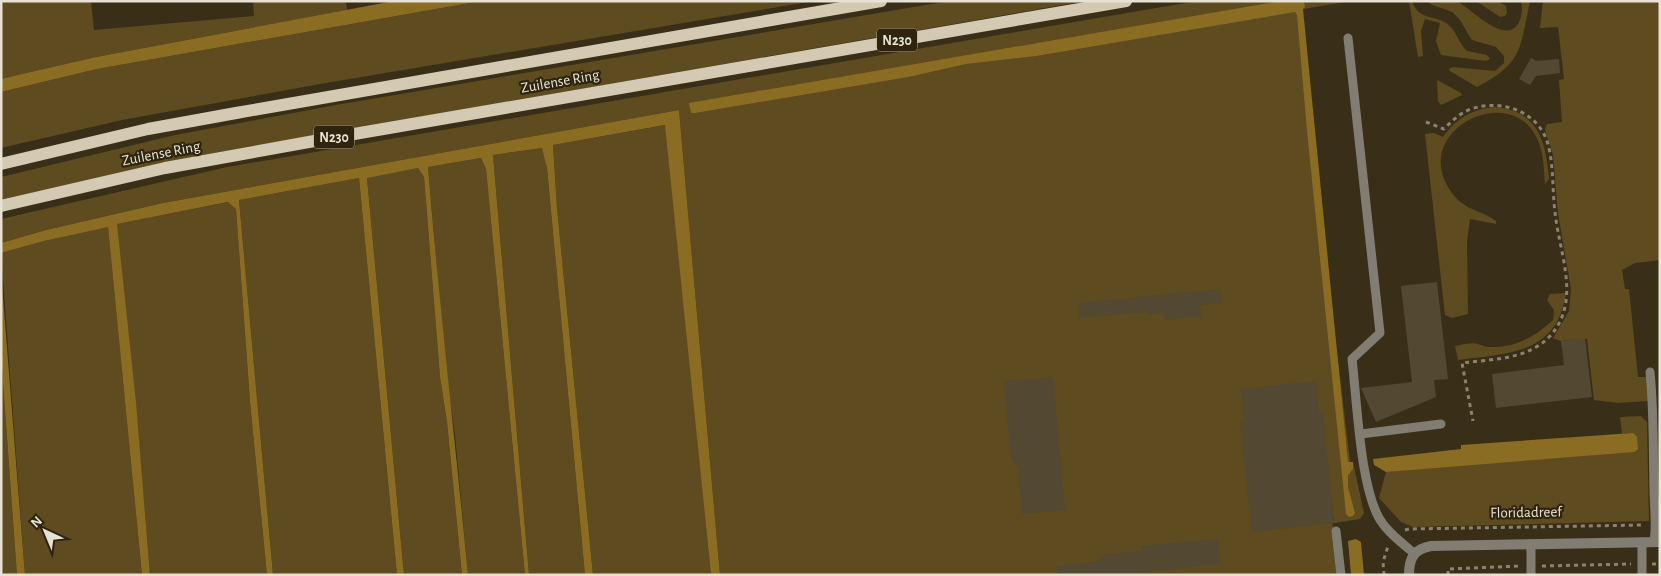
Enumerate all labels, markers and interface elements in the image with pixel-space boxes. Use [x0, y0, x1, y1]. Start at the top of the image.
road number: N230 [877, 28, 917, 52]
street label: Zuilense Ring [520, 67, 601, 96]
road number: N230 [314, 125, 354, 148]
street label: Zuilense Ring [121, 138, 202, 168]
street label: Floridadreef [1490, 504, 1563, 521]
north arrow [20, 506, 70, 556]
text: N [28, 514, 45, 531]

